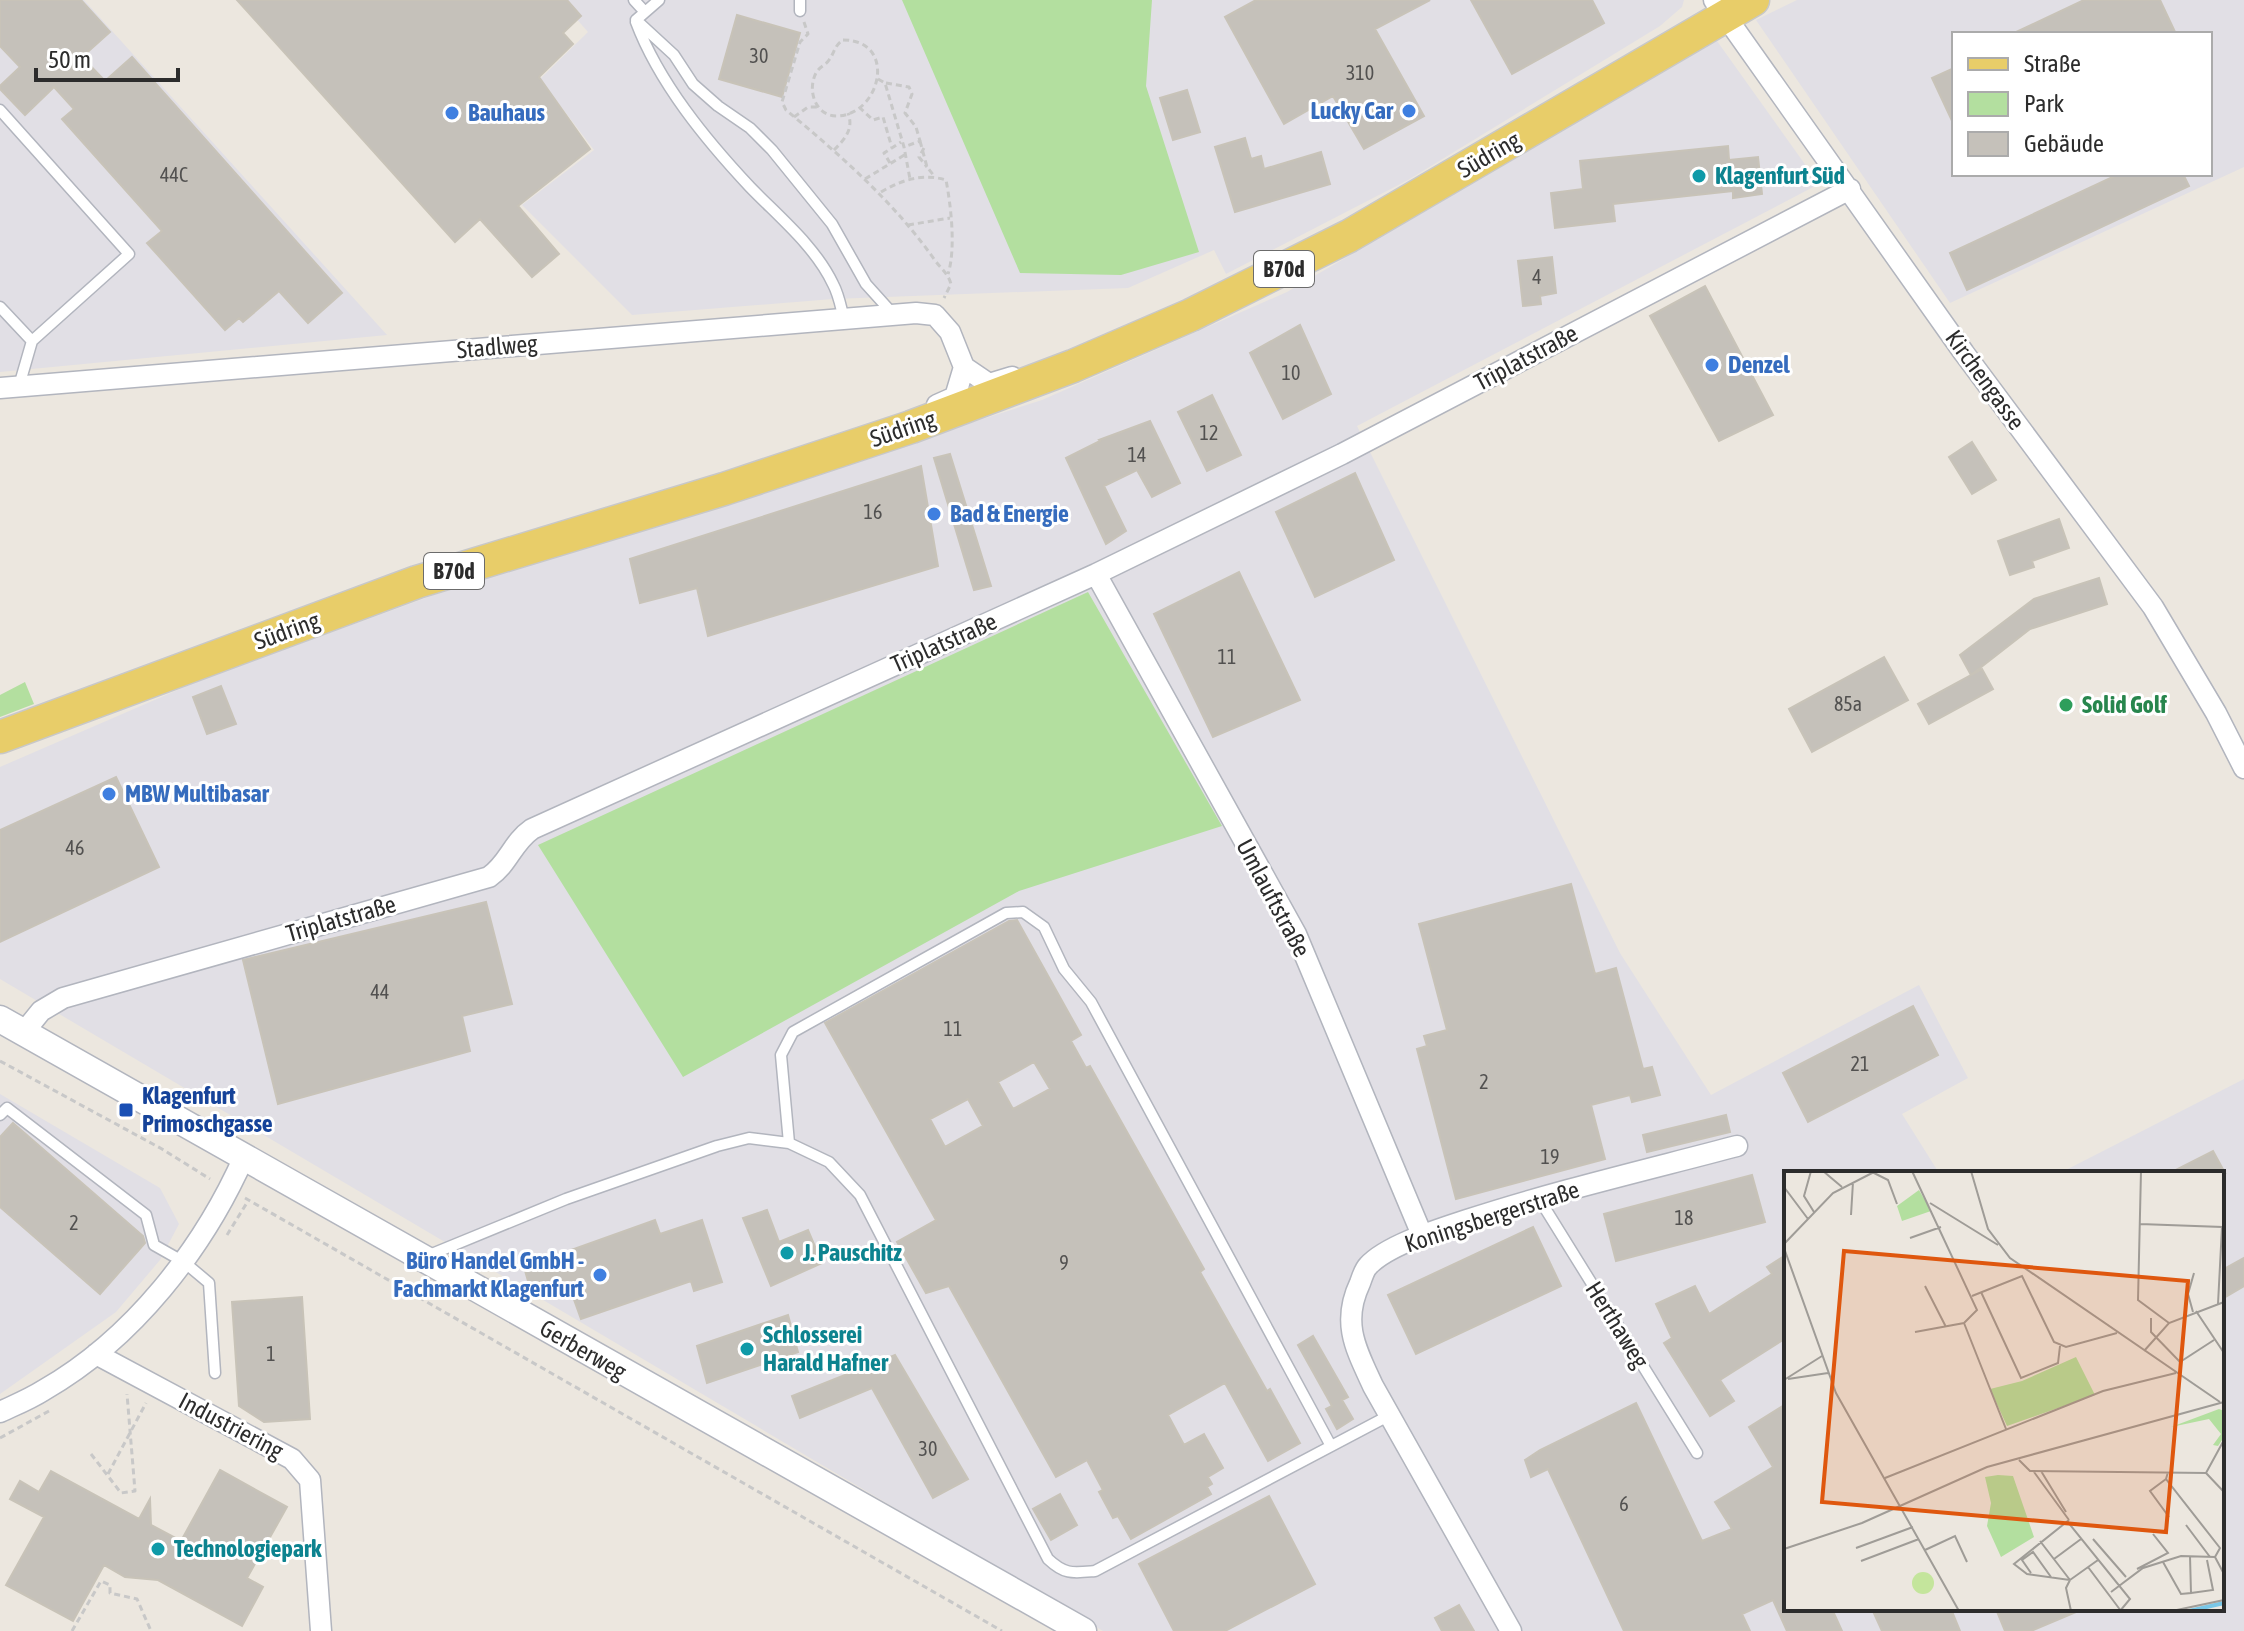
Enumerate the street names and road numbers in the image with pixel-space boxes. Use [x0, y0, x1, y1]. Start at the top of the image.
street label: Südring [1453, 126, 1525, 183]
road number: B70d [1254, 251, 1314, 287]
street label: Triplatstraße [1470, 319, 1582, 396]
street label: Kirchengasse [1940, 325, 2030, 435]
street label: Stadlweg [455, 329, 539, 363]
street label: Südring [866, 405, 940, 452]
road number: B70d [424, 553, 484, 589]
street label: Südring [250, 606, 324, 655]
street label: Triplatstraße [887, 607, 1001, 678]
street label: Umlauftstraße [1231, 834, 1316, 961]
street label: Triplatstraße [283, 890, 399, 947]
street label: Koningsbergerstraße [1401, 1176, 1583, 1257]
street label: Herthaweg [1580, 1277, 1655, 1373]
street label: Gerberweg [535, 1314, 632, 1385]
street label: Industriering [174, 1387, 289, 1465]

